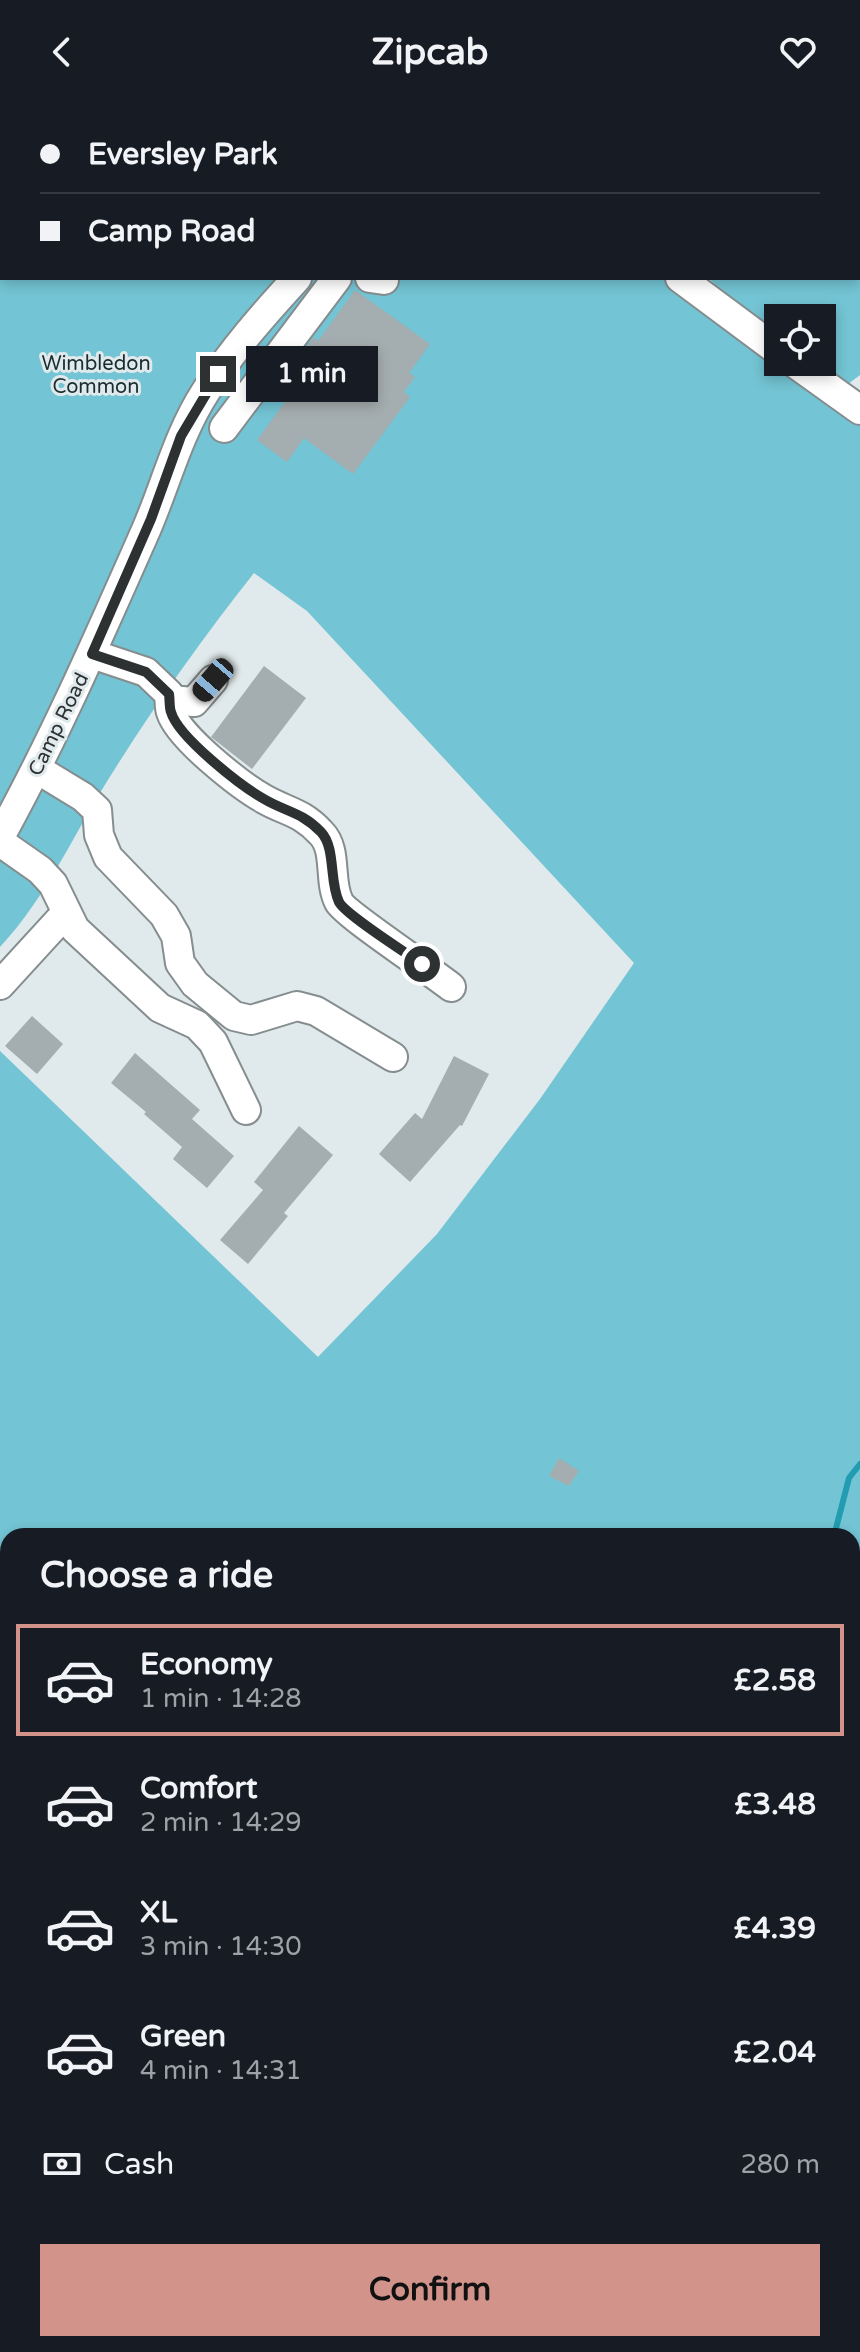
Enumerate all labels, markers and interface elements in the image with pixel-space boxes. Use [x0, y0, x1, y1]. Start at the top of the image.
icon: back [40, 30, 84, 74]
icon: heart [776, 30, 820, 74]
text: Zipcab [372, 31, 488, 74]
text: Eversley Park [88, 136, 278, 173]
text: Camp Road [88, 213, 255, 250]
map controls [764, 304, 836, 376]
button: locate [764, 304, 836, 376]
callout: 1 min [246, 346, 378, 402]
park label: Wimbledon Common [41, 352, 151, 399]
route end [200, 356, 236, 392]
text: 1 min [277, 358, 347, 389]
car [188, 654, 238, 706]
street label: Camp Road [24, 669, 94, 780]
route start [404, 946, 440, 982]
text: Choose a ride [40, 1554, 273, 1597]
icon: car [44, 1644, 116, 1716]
text: Economy [140, 1646, 273, 1683]
text: £2.58 [734, 1662, 816, 1699]
text: 1 min · 14:28 [140, 1683, 302, 1714]
icon: car [44, 1768, 116, 1840]
text: Comfort [140, 1770, 258, 1807]
text: £3.48 [734, 1786, 816, 1823]
text: 2 min · 14:29 [140, 1807, 302, 1838]
icon: car [44, 1892, 116, 1964]
text: XL [140, 1894, 177, 1931]
text: £4.39 [734, 1910, 816, 1947]
text: 3 min · 14:30 [140, 1931, 302, 1962]
icon: car [44, 2016, 116, 2088]
text: Green [140, 2018, 226, 2055]
text: £2.04 [734, 2034, 816, 2071]
text: 4 min · 14:31 [140, 2055, 302, 2086]
icon: cash [40, 2142, 84, 2186]
text: Cash [104, 2146, 174, 2183]
text: 280 m [740, 2149, 820, 2180]
button: Confirm [40, 2244, 820, 2336]

